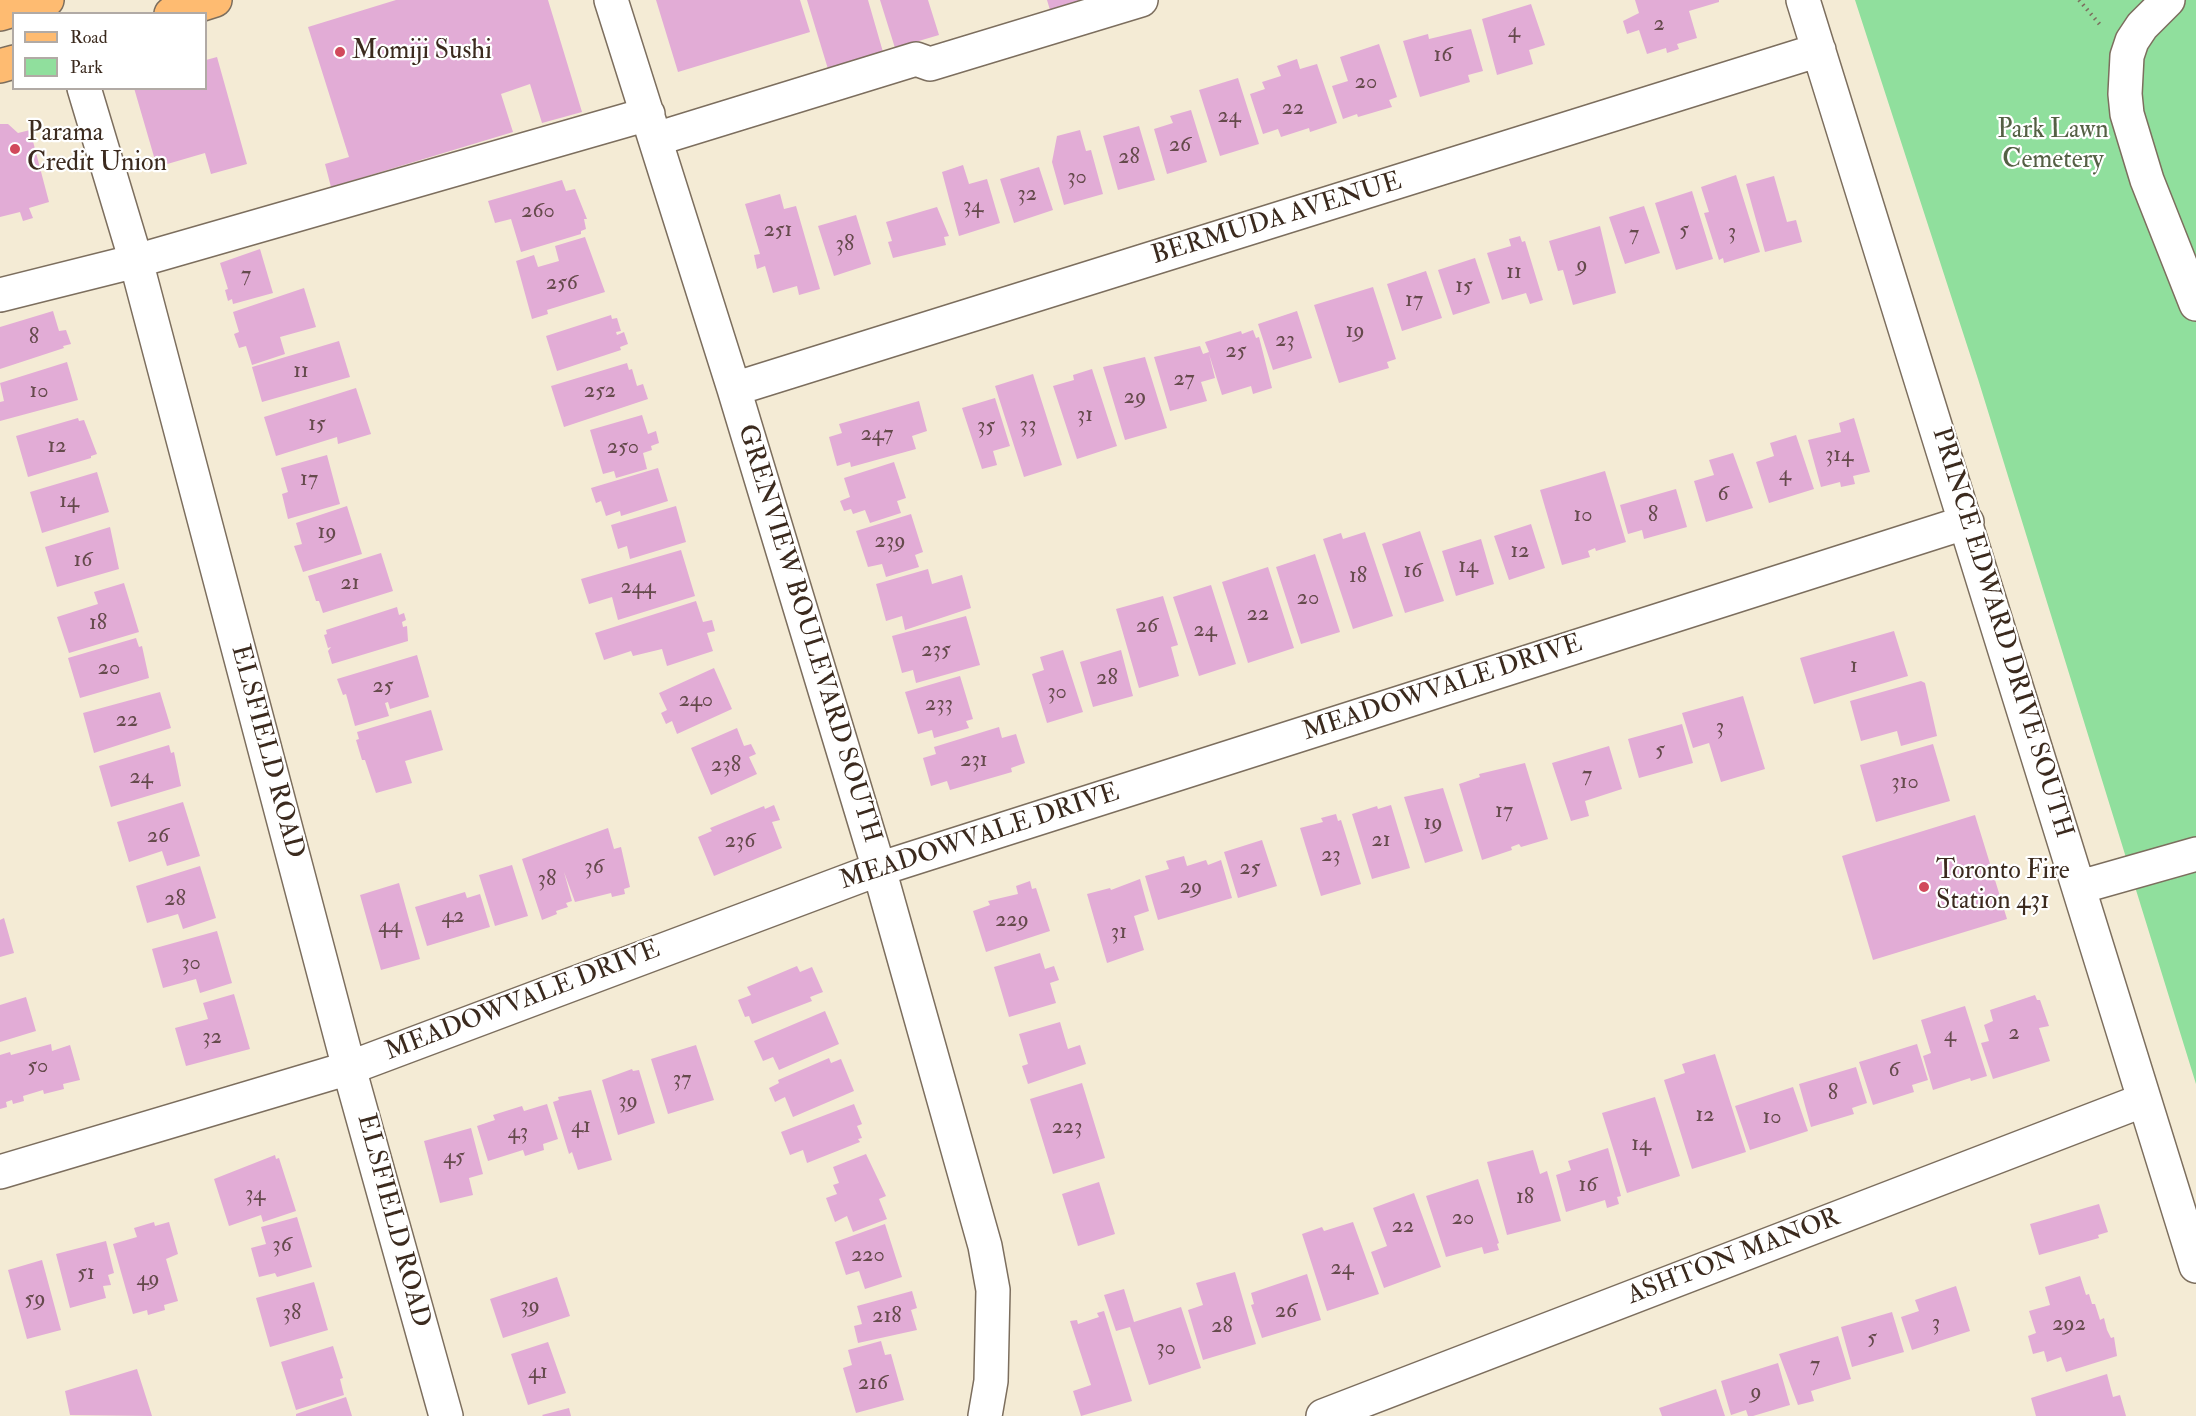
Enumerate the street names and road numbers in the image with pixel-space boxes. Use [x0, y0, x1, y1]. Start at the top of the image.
street label: BERMUDA AVENUE [1148, 167, 1406, 273]
street label: GRENVIEW BOULEVARD SOUTH [729, 421, 887, 847]
street label: PRINCE EDWARD DRIVE SOUTH [1924, 424, 2078, 842]
street label: MEADOWVALE DRIVE [1299, 629, 1587, 749]
street label: ELSFIELD ROAD [223, 642, 309, 862]
street label: MEADOWVALE DRIVE [836, 778, 1124, 898]
street label: MEADOWVALE DRIVE [381, 935, 665, 1069]
street label: ELSFIELD ROAD [349, 1111, 435, 1331]
street label: ASHTON MANOR [1623, 1203, 1845, 1313]

